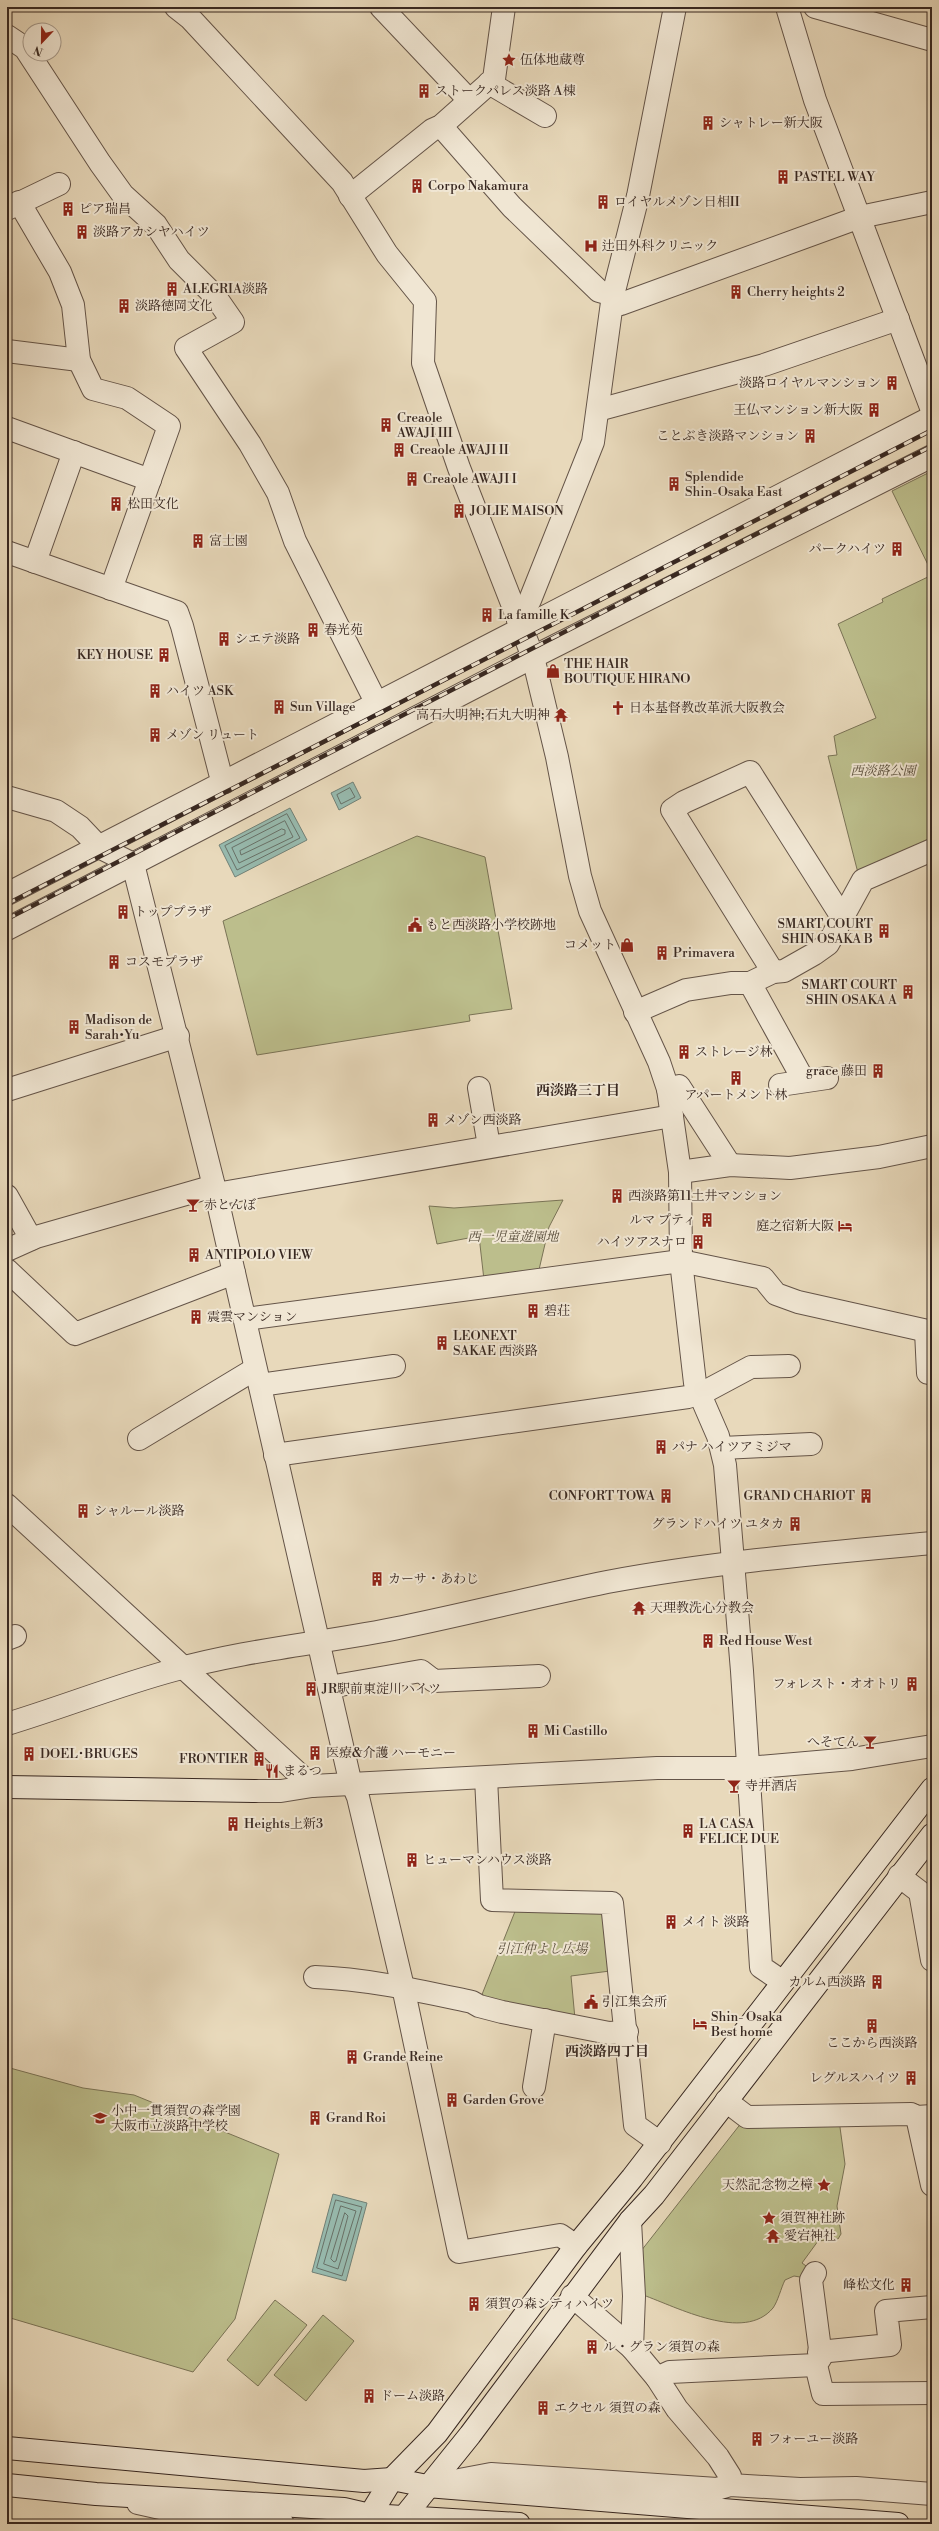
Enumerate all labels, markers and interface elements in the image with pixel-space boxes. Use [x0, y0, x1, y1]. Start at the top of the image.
north arrow [22, 22, 62, 62]
text: N [32, 42, 45, 58]
place icon: 伍体地蔵尊 [501, 52, 517, 68]
place label: 伍体地蔵尊 [520, 52, 585, 68]
building icon: ストークパレス淡路 A棟 [416, 83, 432, 99]
place label: ストークパレス淡路 A棟 [435, 83, 575, 99]
building icon: シャトレー新大阪 [700, 115, 716, 131]
place label: シャトレー新大阪 [719, 115, 823, 131]
building icon: PASTEL WAY [775, 169, 791, 185]
place label: PASTEL WAY [794, 169, 877, 185]
building icon: Corpo Nakamura [409, 178, 425, 194]
place label: Corpo Nakamura [428, 178, 529, 194]
building icon: ロイヤルメゾン日相II [595, 194, 611, 210]
place label: ロイヤルメゾン日相II [614, 194, 740, 210]
building icon: ピア瑞昌 [60, 201, 76, 217]
place label: ピア瑞昌 [79, 201, 131, 217]
building icon: 淡路アカシヤハイツ [74, 224, 90, 240]
place label: 淡路アカシヤハイツ [93, 224, 210, 240]
hospital icon: 辻田外科クリニック [583, 238, 599, 254]
place label: 辻田外科クリニック [602, 238, 718, 254]
building icon: ALEGRIA淡路 [164, 281, 180, 297]
place label: ALEGRIA淡路 [182, 281, 268, 297]
building icon: Cherry heights 2 [728, 284, 744, 300]
place label: Cherry heights 2 [747, 284, 845, 300]
building icon: 淡路徳岡文化 [116, 298, 132, 314]
place label: 淡路徳岡文化 [135, 298, 213, 314]
place label: 淡路ロイヤルマンション [739, 375, 881, 391]
building icon: 淡路ロイヤルマンション [884, 375, 900, 391]
place label: 王仏マンション新大阪 [734, 402, 863, 418]
building icon: 王仏マンション新大阪 [866, 402, 882, 418]
place label: Creaole AWAJI III [396, 410, 453, 441]
building icon: Creaole AWAJI III [378, 417, 394, 433]
place label: ことぶき淡路マンション [657, 428, 799, 444]
building icon: ことぶき淡路マンション [802, 428, 818, 444]
building icon: Creaole AWAJI II [391, 442, 407, 458]
place label: Creaole AWAJI II [410, 442, 509, 458]
place label: Splendide Shin-Osaka East [685, 469, 783, 500]
building icon: Creaole AWAJI I [404, 471, 420, 487]
place label: Creaole AWAJI I [423, 471, 517, 487]
building icon: Splendide Shin-Osaka East [666, 476, 682, 492]
building icon: 松田文化 [108, 496, 124, 512]
place label: 松田文化 [127, 496, 179, 512]
building icon: JOLIE MAISON [451, 503, 467, 519]
place label: JOLIE MAISON [469, 503, 564, 519]
building icon: 富士園 [190, 533, 206, 549]
place label: 富士園 [209, 533, 248, 549]
place label: パークハイツ [809, 541, 886, 557]
building icon: パークハイツ [889, 541, 905, 557]
building icon: La famille K [479, 607, 495, 623]
place label: La famille K [498, 607, 571, 623]
building icon: 春光苑 [305, 622, 321, 638]
place label: 春光苑 [324, 622, 363, 638]
building icon: シエテ淡路 [216, 631, 232, 647]
place label: シエテ淡路 [235, 631, 300, 647]
place label: KEY HOUSE [77, 647, 153, 663]
building icon: KEY HOUSE [156, 647, 172, 663]
place label: THE HAIR BOUTIQUE HIRANO [563, 656, 691, 687]
shop icon: THE HAIR BOUTIQUE HIRANO [545, 663, 561, 679]
building icon: ハイツ ASK [147, 683, 163, 699]
place label: ハイツ ASK [166, 683, 235, 699]
building icon: Sun Village [271, 699, 287, 715]
place label: Sun Village [290, 699, 356, 715]
church icon: 日本基督教改革派大阪教会 [610, 700, 626, 716]
place label: 日本基督教改革派大阪教会 [629, 700, 785, 716]
place label: 高石大明神;石丸大明神 [416, 707, 550, 723]
temple icon: 高石大明神;石丸大明神 [553, 707, 569, 723]
building icon: メゾン リュート [147, 727, 163, 743]
place label: メゾン リュート [166, 727, 259, 743]
park label: 西淡路公園 [850, 763, 917, 779]
building icon: トッププラザ [115, 904, 131, 920]
place label: トッププラザ [134, 904, 212, 920]
place label: SMART COURT SHIN OSAKA B [778, 916, 873, 947]
public building icon: もと西淡路小学校跡地 [407, 917, 423, 933]
place label: もと西淡路小学校跡地 [426, 917, 556, 933]
building icon: SMART COURT SHIN OSAKA B [876, 923, 892, 939]
place label: コメット [564, 937, 616, 953]
shop icon: コメット [619, 937, 635, 953]
building icon: Primavera [654, 945, 670, 961]
place label: Primavera [673, 945, 735, 961]
building icon: コスモプラザ [106, 954, 122, 970]
place label: コスモプラザ [125, 954, 203, 970]
place label: SMART COURT SHIN OSAKA A [802, 977, 898, 1008]
building icon: SMART COURT SHIN OSAKA A [900, 984, 916, 1000]
place label: Madison de Sarah•Yu [85, 1012, 153, 1043]
building icon: Madison de Sarah•Yu [66, 1019, 82, 1035]
building icon: ストレージ林 [676, 1044, 692, 1060]
place label: ストレージ林 [695, 1044, 773, 1060]
place label: grace 藤田 [806, 1063, 867, 1079]
building icon: grace 藤田 [870, 1063, 886, 1079]
building icon: アパートメント林 [728, 1070, 744, 1086]
district label: 西淡路三丁目 [536, 1082, 620, 1100]
place label: アパートメント林 [685, 1087, 787, 1103]
building icon: メゾン西淡路 [425, 1112, 441, 1128]
place label: メゾン西淡路 [444, 1112, 522, 1128]
building icon: 西淡路第11土井マンション [609, 1188, 625, 1204]
place label: 西淡路第11土井マンション [628, 1188, 782, 1204]
bar icon: 赤とんぼ [185, 1197, 201, 1213]
place label: 赤とんぼ [204, 1197, 256, 1213]
place label: ルマ プティ [629, 1212, 696, 1228]
building icon: ルマ プティ [699, 1212, 715, 1228]
place label: 庭之宿新大阪 [756, 1218, 834, 1234]
hotel icon: 庭之宿新大阪 [837, 1218, 853, 1234]
park label: 西一児童遊園地 [467, 1229, 560, 1245]
place label: ハイツアスナロ [597, 1234, 687, 1250]
building icon: ハイツアスナロ [690, 1234, 706, 1250]
building icon: ANTIPOLO VIEW [186, 1247, 202, 1263]
place label: ANTIPOLO VIEW [204, 1247, 314, 1263]
building icon: 碧荘 [525, 1303, 541, 1319]
place label: 碧荘 [544, 1303, 570, 1319]
building icon: 震雲マンション [188, 1309, 204, 1325]
place label: 震雲マンション [207, 1309, 297, 1325]
place label: LEONEXT SAKAE 西淡路 [453, 1328, 538, 1359]
building icon: LEONEXT SAKAE 西淡路 [434, 1335, 450, 1351]
building icon: パナ ハイツアミジマ [653, 1439, 669, 1455]
place label: パナ ハイツアミジマ [672, 1439, 792, 1455]
place label: CONFORT TOWA [549, 1488, 656, 1504]
building icon: CONFORT TOWA [658, 1488, 674, 1504]
place label: GRAND CHARIOT [744, 1488, 855, 1504]
building icon: GRAND CHARIOT [858, 1488, 874, 1504]
building icon: シャルール淡路 [75, 1503, 91, 1519]
place label: シャルール淡路 [94, 1503, 184, 1519]
place label: グランドハイツ ユタカ [652, 1516, 784, 1532]
building icon: グランドハイツ ユタカ [787, 1516, 803, 1532]
building icon: カーサ・あわじ [369, 1571, 385, 1587]
place label: カーサ・あわじ [388, 1571, 479, 1587]
temple icon: 天理教洗心分教会 [631, 1600, 647, 1616]
place label: 天理教洗心分教会 [650, 1600, 754, 1616]
building icon: Red House West [700, 1633, 716, 1649]
place label: Red House West [719, 1633, 813, 1649]
place label: フォレスト・オオトリ [772, 1676, 901, 1692]
building icon: フォレスト・オオトリ [904, 1676, 920, 1692]
building icon: JR駅前東淀川ハイツ [303, 1681, 319, 1697]
place label: JR駅前東淀川ハイツ [321, 1681, 441, 1697]
building icon: Mi Castillo [525, 1723, 541, 1739]
place label: Mi Castillo [544, 1723, 608, 1739]
place label: へそてん [807, 1734, 859, 1750]
bar icon: へそてん [862, 1734, 878, 1750]
building icon: 医療&介護 ハーモニー [307, 1745, 323, 1761]
place label: 医療&介護 ハーモニー [326, 1745, 456, 1761]
building icon: DOEL･BRUGES [21, 1746, 37, 1762]
place label: DOEL･BRUGES [40, 1746, 138, 1762]
place label: FRONTIER [179, 1751, 249, 1767]
building icon: FRONTIER [251, 1751, 267, 1767]
restaurant icon: まるつ [264, 1763, 280, 1779]
place label: まるつ [283, 1763, 322, 1779]
bar icon: 寺井酒店 [726, 1778, 742, 1794]
place label: 寺井酒店 [745, 1778, 797, 1794]
building icon: Heights上新3 [225, 1816, 241, 1832]
place label: Heights上新3 [244, 1816, 323, 1832]
place label: LA CASA FELICE DUE [699, 1816, 779, 1847]
building icon: LA CASA FELICE DUE [680, 1823, 696, 1839]
building icon: ヒューマンハウス淡路 [404, 1852, 420, 1868]
place label: ヒューマンハウス淡路 [423, 1852, 552, 1868]
building icon: メイト 淡路 [663, 1914, 679, 1930]
place label: メイト 淡路 [682, 1914, 749, 1930]
park label: 引江仲よし広場 [496, 1941, 588, 1957]
place label: カルム西淡路 [789, 1974, 866, 1990]
building icon: カルム西淡路 [869, 1974, 885, 1990]
public building icon: 引江集会所 [583, 1994, 599, 2010]
place label: 引江集会所 [602, 1994, 667, 2010]
place label: Shin- Osaka Best home [710, 2009, 783, 2040]
hotel icon: Shin- Osaka Best home [692, 2016, 708, 2032]
building icon: ここから西淡路 [864, 2018, 880, 2034]
place label: ここから西淡路 [826, 2035, 918, 2051]
district label: 西淡路四丁目 [565, 2043, 649, 2061]
building icon: Grande Reine [344, 2049, 360, 2065]
place label: Grande Reine [363, 2049, 444, 2065]
place label: レグルスハイツ [810, 2070, 900, 2086]
building icon: レグルスハイツ [903, 2070, 919, 2086]
building icon: Garden Grove [444, 2092, 460, 2108]
place label: Garden Grove [463, 2092, 544, 2108]
place label: 小中一貫須賀の森学園 大阪市立淡路中学校 [111, 2103, 241, 2134]
school or university icon: 小中一貫須賀の森学園 大阪市立淡路中学校 [92, 2110, 108, 2126]
building icon: Grand Roi [307, 2110, 323, 2126]
place label: Grand Roi [326, 2110, 386, 2126]
place label: 天然記念物之樟 [722, 2177, 813, 2193]
place icon: 天然記念物之樟 [816, 2177, 832, 2193]
place icon: 須賀神社跡 [761, 2210, 777, 2226]
place label: 須賀神社跡 [780, 2210, 845, 2226]
temple icon: 愛宕神社 [765, 2228, 781, 2244]
place label: 愛宕神社 [784, 2228, 836, 2244]
place label: 峰松文化 [843, 2277, 895, 2293]
building icon: 峰松文化 [898, 2277, 914, 2293]
building icon: 須賀の森シティハイツ [466, 2296, 482, 2312]
place label: 須賀の森シティハイツ [485, 2296, 614, 2312]
building icon: ル・グラン須賀の森 [584, 2339, 600, 2355]
place label: ル・グラン須賀の森 [603, 2339, 720, 2355]
building icon: ドーム淡路 [361, 2388, 377, 2404]
place label: ドーム淡路 [380, 2388, 445, 2404]
building icon: エクセル 須賀の森 [535, 2400, 551, 2416]
place label: エクセル 須賀の森 [554, 2400, 661, 2416]
building icon: フォーユー淡路 [749, 2431, 765, 2447]
place label: フォーユー淡路 [768, 2431, 858, 2447]

